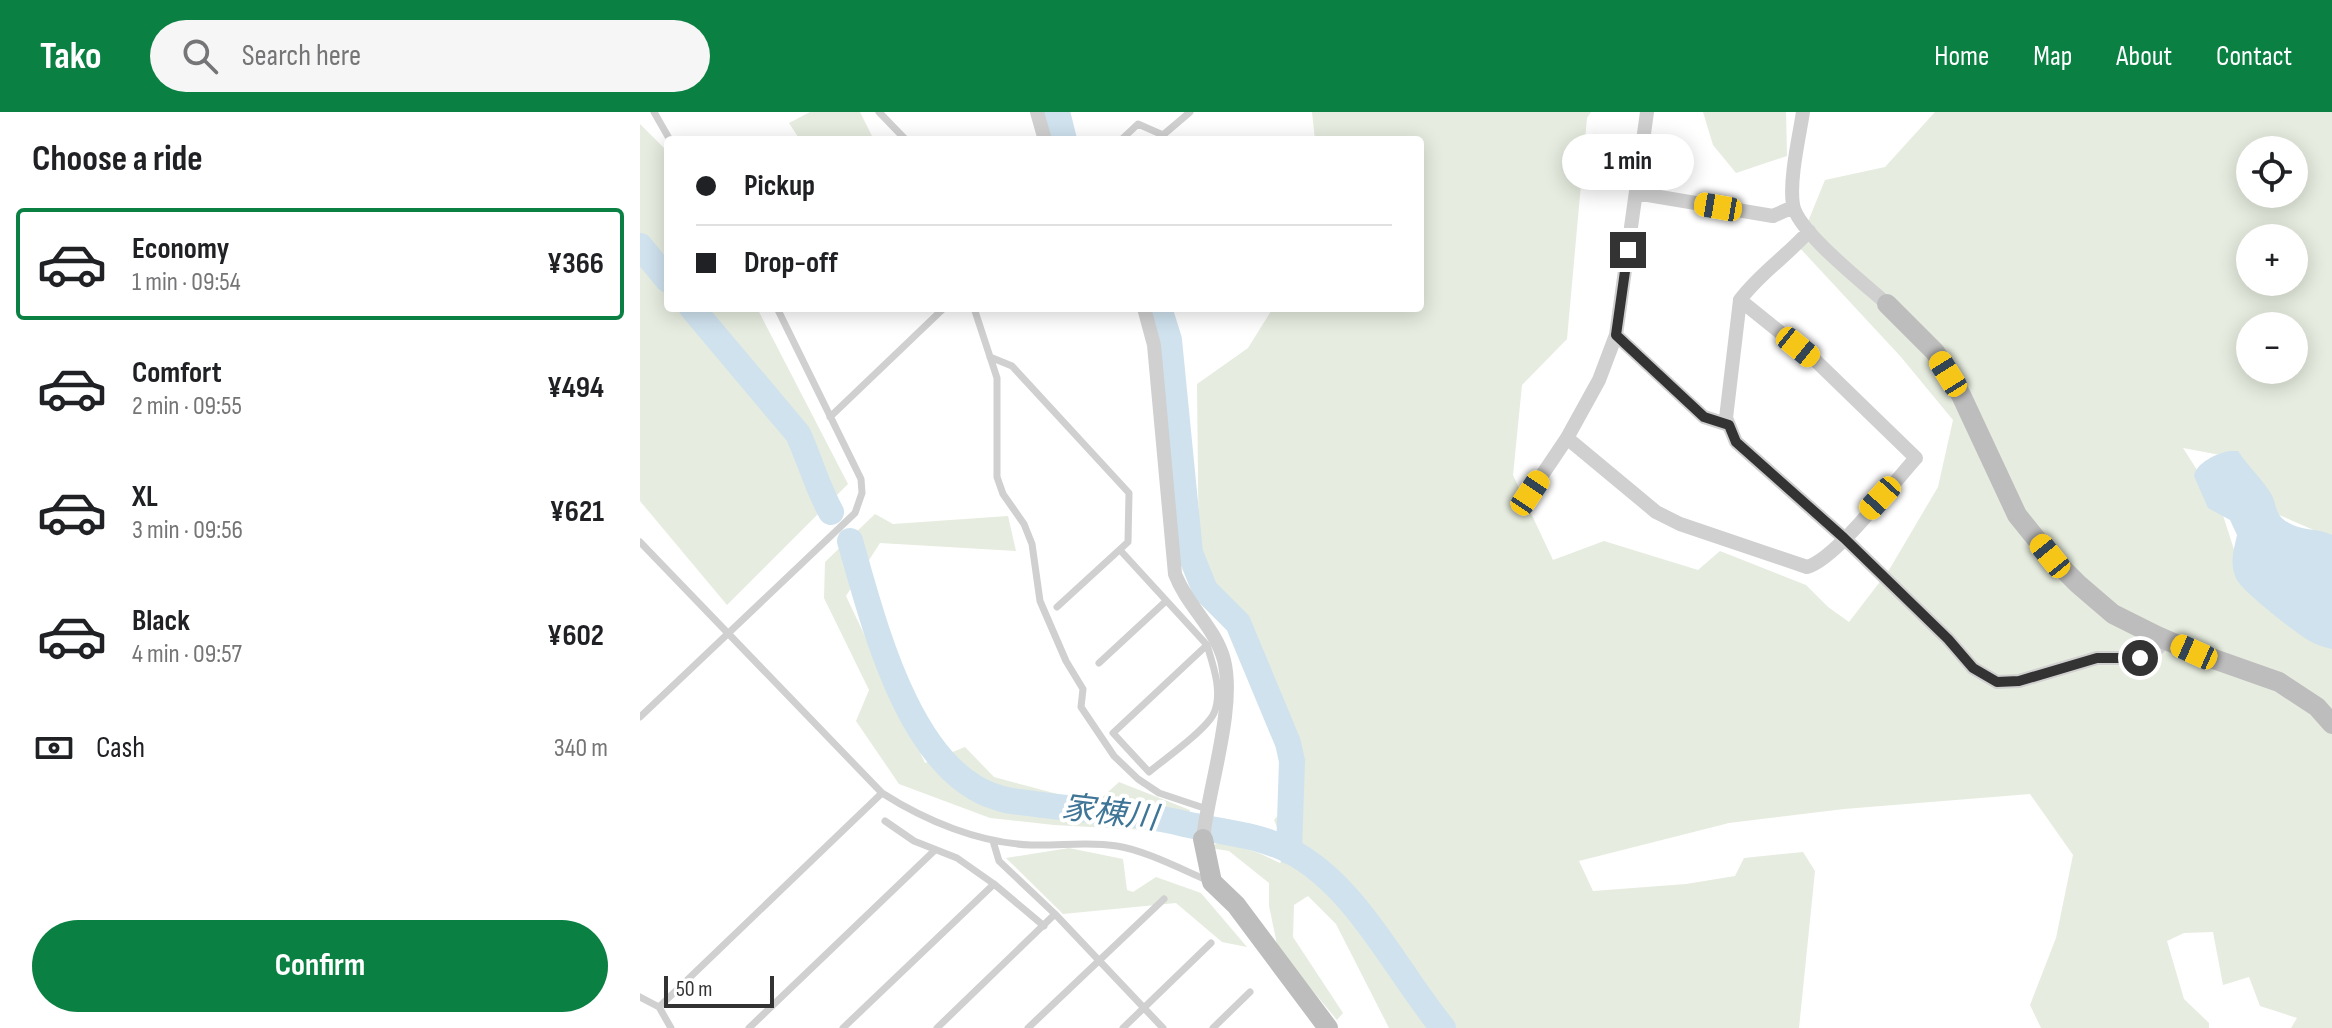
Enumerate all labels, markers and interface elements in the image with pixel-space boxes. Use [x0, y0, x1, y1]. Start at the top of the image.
search box [150, 20, 710, 92]
text: Tako [40, 34, 102, 79]
icon: search [178, 34, 222, 78]
text: Search here [242, 38, 361, 74]
text: Home [1934, 40, 1989, 73]
text: Map [2033, 40, 2072, 73]
text: About [2116, 40, 2172, 73]
text: Contact [2216, 40, 2292, 73]
callout: 1 min [1562, 134, 1694, 190]
map controls [2236, 136, 2308, 384]
button: locate [2236, 136, 2308, 208]
text: Choose a ride [32, 138, 203, 181]
text: 1 min [1604, 146, 1652, 177]
text: Pickup [744, 168, 815, 204]
car [1692, 191, 1744, 223]
button: + [2236, 224, 2308, 296]
icon: car [36, 228, 108, 300]
text: Economy [132, 231, 229, 267]
route end [1610, 232, 1646, 268]
text: Drop-off [744, 245, 838, 281]
text: ¥366 [547, 246, 604, 282]
text: 1 min · 09:54 [132, 267, 241, 298]
button: − [2236, 312, 2308, 384]
car [1772, 323, 1824, 371]
car [1925, 347, 1971, 401]
icon: car [36, 352, 108, 424]
text: Comfort [132, 355, 222, 391]
text: ¥494 [547, 370, 604, 406]
text: 2 min · 09:55 [132, 391, 242, 422]
car [1507, 466, 1553, 520]
car [1855, 472, 1905, 524]
icon: car [36, 476, 108, 548]
text: XL [132, 479, 158, 515]
text: ¥621 [549, 494, 604, 530]
text: 3 min · 09:56 [132, 515, 243, 546]
car [2026, 530, 2074, 582]
icon: car [36, 600, 108, 672]
text: Black [132, 603, 190, 639]
text: ¥602 [547, 618, 604, 654]
car [2167, 631, 2221, 673]
text: 4 min · 09:57 [132, 639, 242, 670]
route start [2122, 640, 2158, 676]
icon: cash [32, 726, 76, 770]
text: Cash [96, 730, 145, 766]
text: 340 m [554, 733, 608, 764]
water label: 家棟川 [1060, 788, 1163, 839]
button: Confirm [32, 920, 608, 1012]
scale bar [664, 972, 774, 1008]
text: 50 m [676, 976, 712, 1003]

